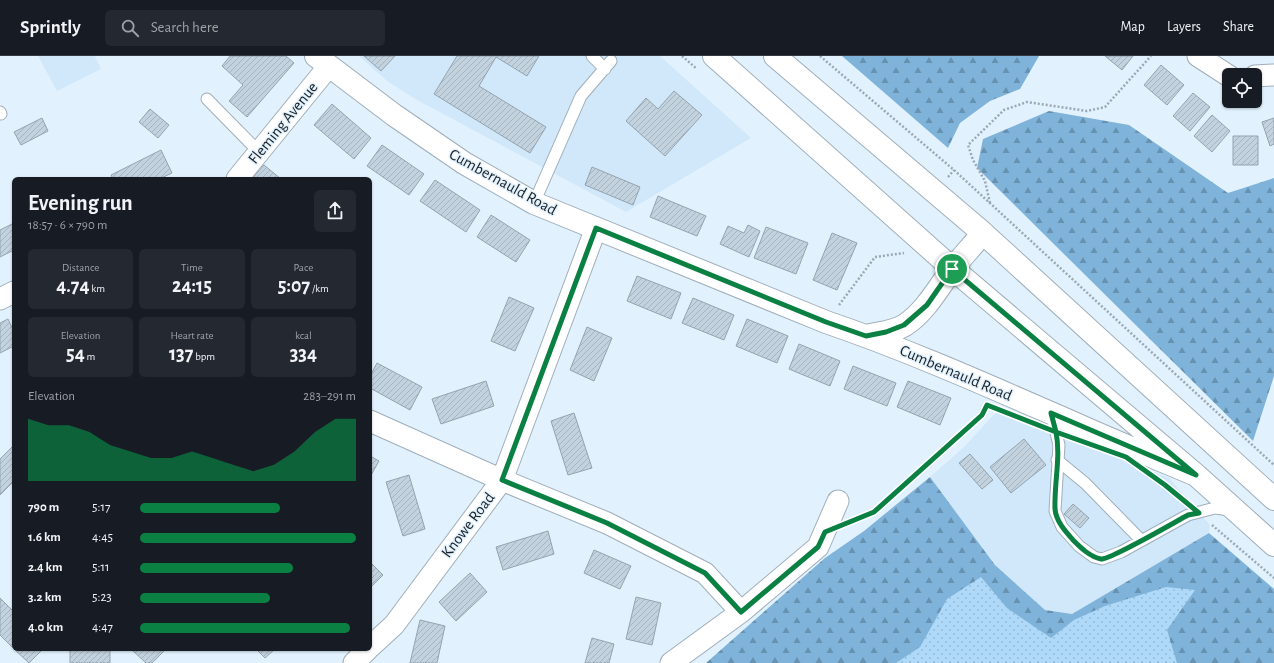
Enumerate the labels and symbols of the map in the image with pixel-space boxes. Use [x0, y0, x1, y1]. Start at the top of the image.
street label: Fleming Avenue [245, 79, 321, 167]
street label: Cumbernauld Road [447, 146, 559, 218]
pin [935, 252, 969, 286]
street label: Cumbernauld Road [898, 342, 1014, 404]
street label: Knowe Road [438, 489, 498, 561]

